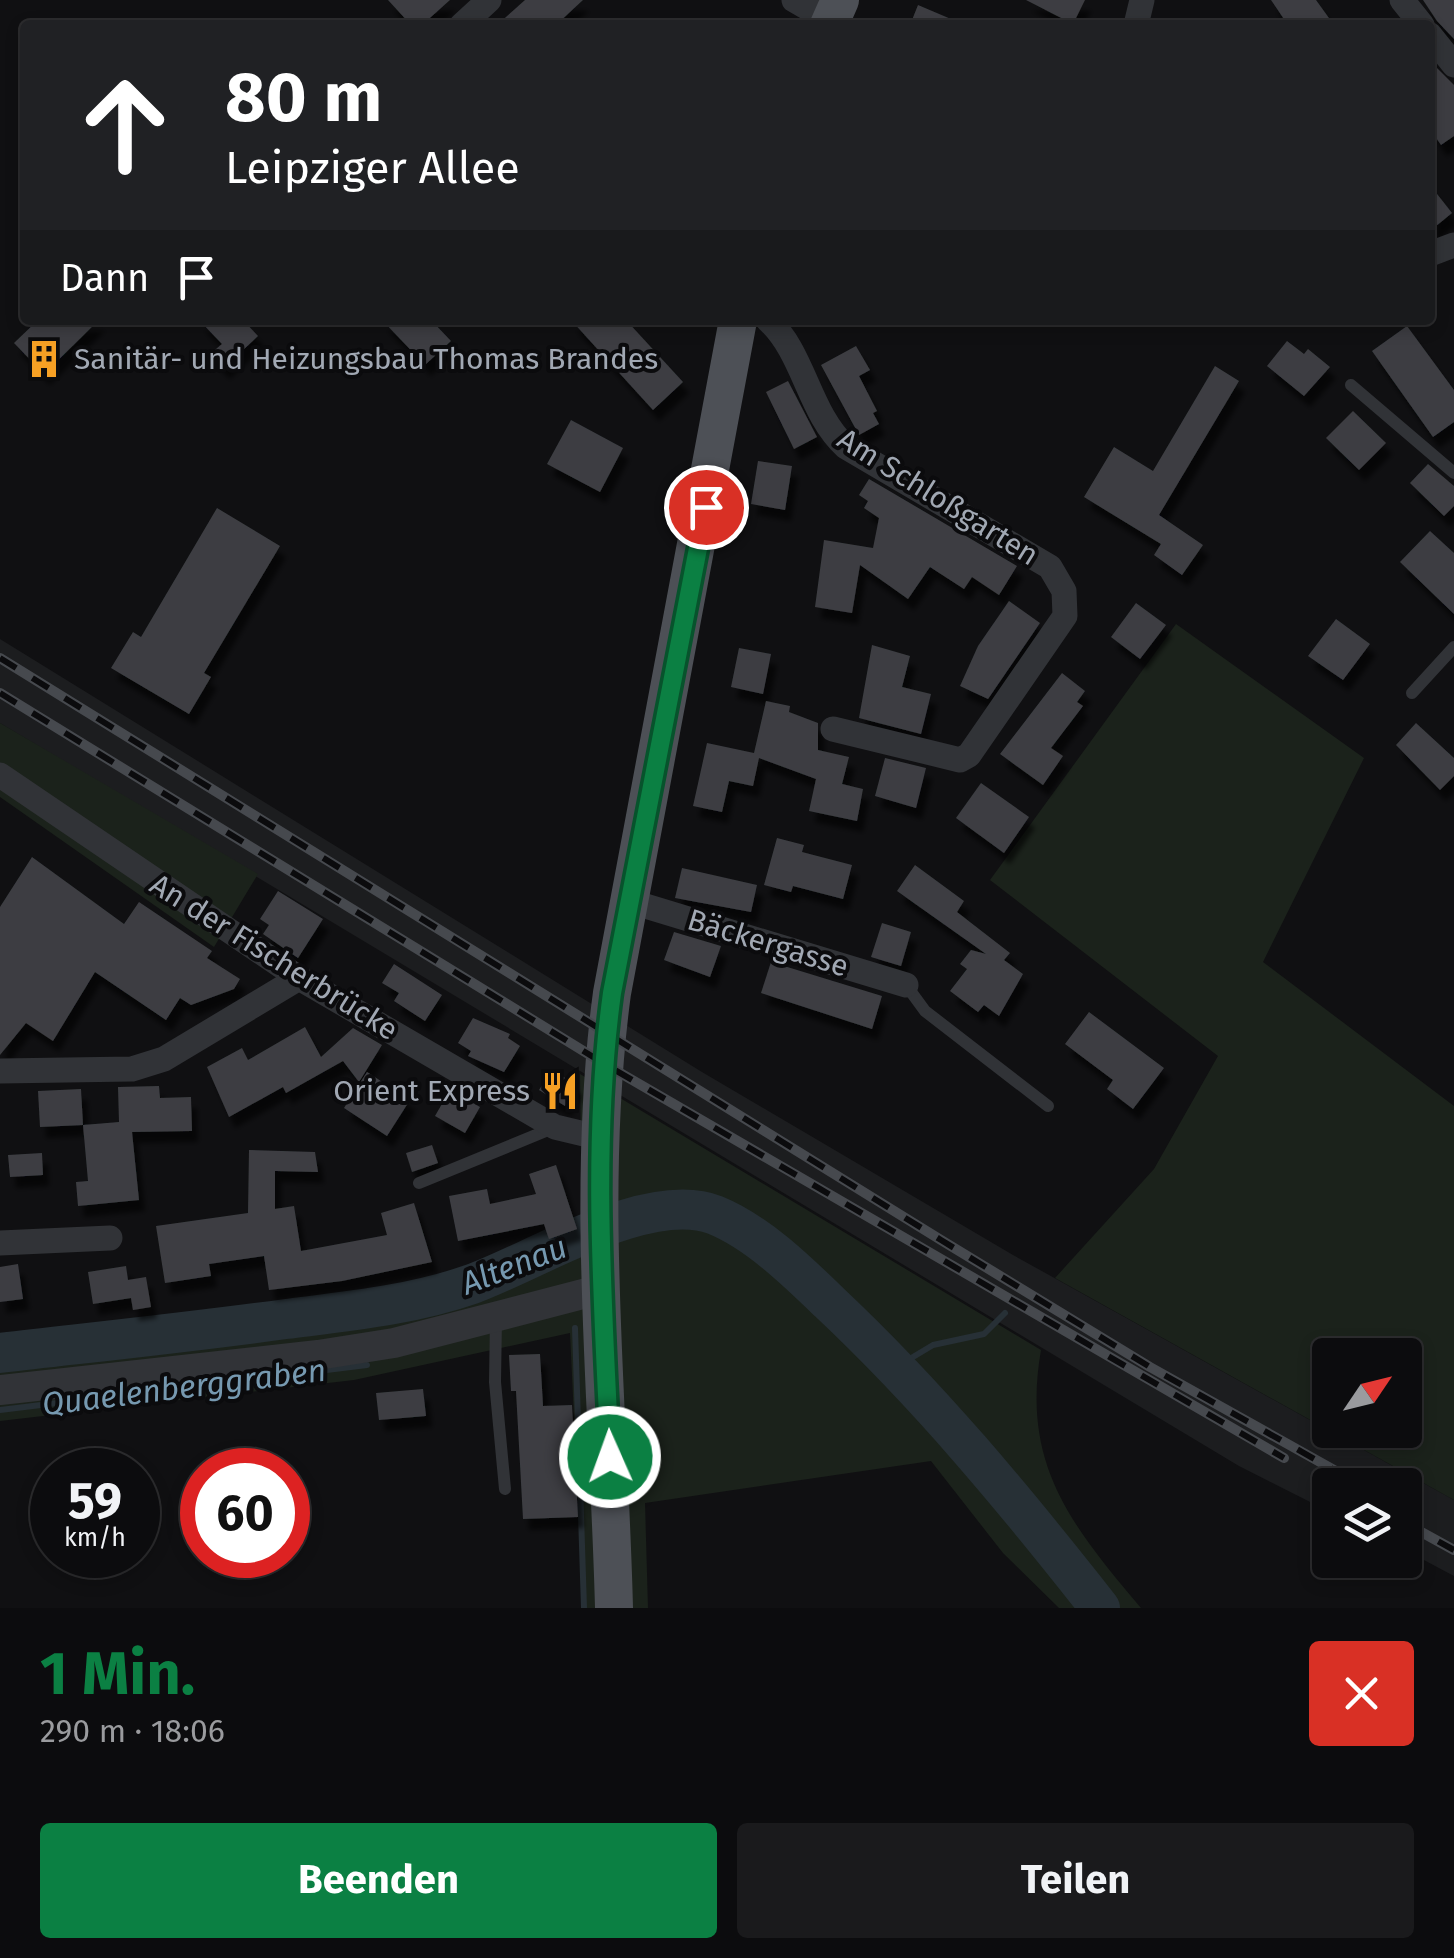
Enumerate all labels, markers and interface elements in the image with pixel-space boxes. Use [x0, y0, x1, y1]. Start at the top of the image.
text: 80 m [225, 56, 382, 140]
icon: ahead [60, 60, 190, 190]
text: Leipziger Allee [225, 141, 520, 195]
icon: arrive [169, 250, 224, 305]
text: Dann [60, 255, 149, 301]
building icon: Sanitär- und Heizungsbau Thomas Brandes [23, 338, 65, 380]
place label: Sanitär- und Heizungsbau Thomas Brandes [74, 341, 658, 377]
street label: Am Schloßgarten [831, 421, 1045, 573]
pin [664, 465, 749, 550]
icon: arrive [679, 480, 734, 535]
street label: An der Fischerbrücke [144, 866, 404, 1048]
street label: Bäckergasse [683, 901, 853, 985]
restaurant icon: Orient Express [539, 1070, 581, 1112]
place label: Orient Express [333, 1073, 530, 1109]
water label: Altenau [454, 1228, 572, 1303]
north arrow [1312, 1338, 1422, 1448]
map controls [1312, 1338, 1422, 1578]
water label: Quaelenberggraben [40, 1351, 328, 1423]
position arrow [558, 1405, 662, 1509]
speed limit sign: 60 [180, 1448, 310, 1578]
button: layers [1312, 1468, 1422, 1578]
text: 59 [68, 1471, 122, 1531]
text: km/h [64, 1523, 126, 1553]
text: 1 Min. [40, 1638, 195, 1710]
button: close [1309, 1641, 1414, 1746]
text: 290 m · 18:06 [40, 1712, 225, 1750]
button: Beenden [40, 1823, 717, 1938]
button: Teilen [737, 1823, 1414, 1938]

